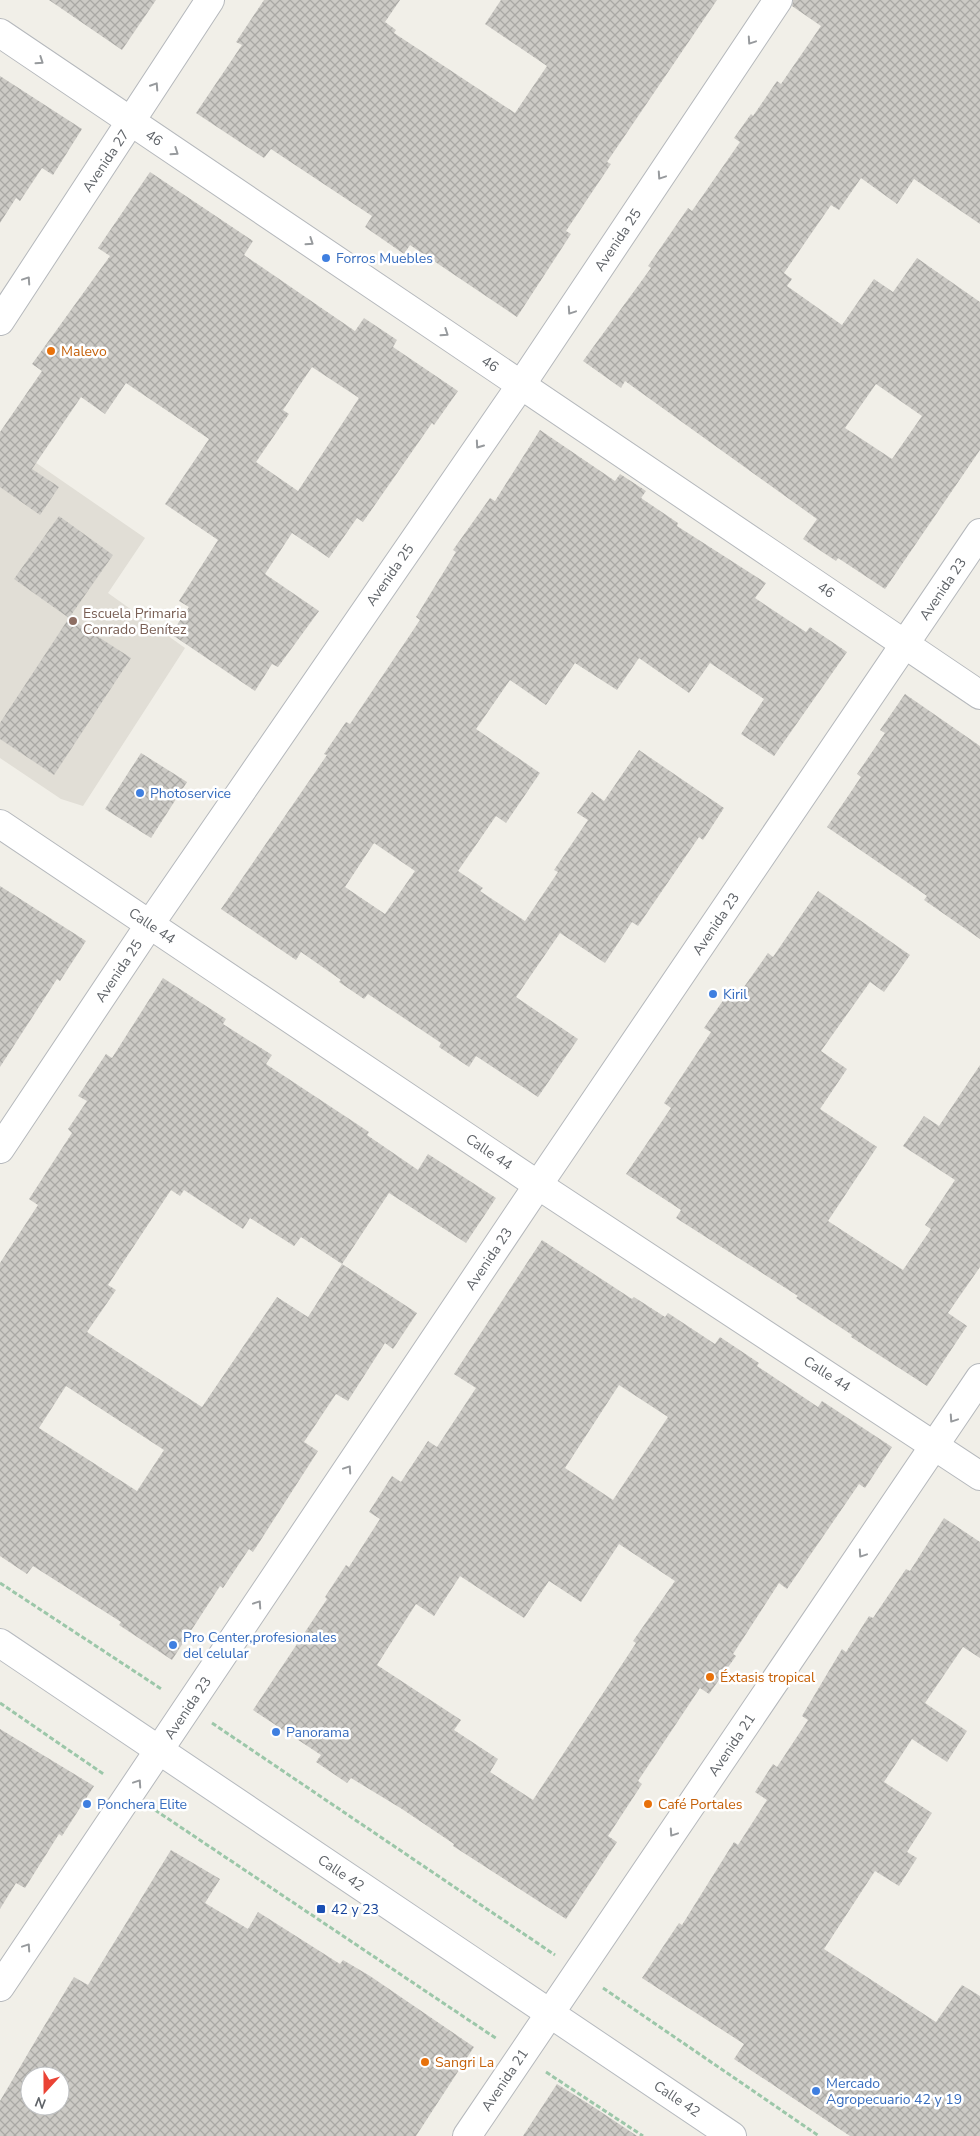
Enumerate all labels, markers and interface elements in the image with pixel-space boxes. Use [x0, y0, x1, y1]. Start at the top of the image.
one-way arrow [748, 35, 757, 44]
one-way arrow [35, 55, 44, 64]
one-way arrow [149, 82, 158, 92]
street label: 46 [142, 125, 166, 151]
street label: Avenida 27 [78, 126, 134, 196]
one-way arrow [170, 145, 179, 155]
one-way arrow [658, 170, 667, 179]
street label: Avenida 25 [590, 205, 646, 275]
one-way arrow [304, 236, 314, 245]
place label: Forros Muebles [336, 249, 433, 268]
marker: Forros Muebles [320, 252, 332, 264]
one-way arrow [21, 276, 30, 286]
one-way arrow [567, 305, 577, 314]
one-way arrow [439, 327, 448, 336]
place label: Malevo [61, 342, 107, 361]
marker: Malevo [45, 345, 57, 357]
street label: 46 [478, 351, 502, 377]
one-way arrow [476, 440, 486, 449]
street label: Avenida 25 [362, 540, 418, 610]
street label: Avenida 23 [915, 554, 971, 624]
street label: 46 [814, 577, 838, 603]
place label: Escuela Primaria Conrado Benítez [83, 604, 187, 639]
marker: Escuela Primaria Conrado Benítez [67, 615, 79, 627]
place label: Photoservice [150, 784, 231, 803]
marker: Photoservice [134, 787, 146, 799]
street label: Avenida 23 [688, 889, 744, 959]
street label: Calle 44 [125, 903, 179, 949]
street label: Avenida 25 [91, 936, 147, 1006]
place label: Kiril [723, 985, 748, 1004]
marker: Kiril [707, 988, 719, 1000]
street label: Calle 44 [462, 1129, 516, 1175]
street label: Avenida 23 [461, 1224, 517, 1294]
street label: Calle 44 [800, 1352, 854, 1396]
one-way arrow [950, 1413, 959, 1423]
one-way arrow [342, 1466, 351, 1475]
one-way arrow [859, 1548, 868, 1557]
one-way arrow [251, 1601, 261, 1610]
place label: Pro Center,profesionales del celular [183, 1628, 337, 1663]
marker: Pro Center,profesionales del celular [167, 1639, 179, 1651]
place label: Éxtasis tropical [720, 1668, 816, 1687]
marker: Éxtasis tropical [704, 1671, 716, 1683]
street label: Avenida 23 [160, 1673, 216, 1743]
street label: Avenida 21 [704, 1710, 760, 1780]
place label: Panorama [286, 1723, 349, 1742]
marker: Panorama [270, 1726, 282, 1738]
one-way arrow [132, 1779, 141, 1789]
place label: Ponchera Elite [97, 1795, 187, 1814]
place label: Café Portales [658, 1795, 743, 1814]
marker: Ponchera Elite [81, 1798, 93, 1810]
marker: Café Portales [642, 1798, 654, 1810]
one-way arrow [670, 1827, 679, 1837]
street label: Calle 42 [314, 1850, 368, 1896]
place label: 42 y 23 [331, 1900, 379, 1919]
marker: 42 y 23 [315, 1903, 327, 1915]
one-way arrow [21, 1943, 30, 1953]
street label: Avenida 21 [477, 2045, 533, 2115]
place label: Sangri La [435, 2053, 494, 2072]
marker: Sangri La [419, 2056, 431, 2068]
north arrow [20, 2066, 70, 2116]
place label: Mercado Agropecuario 42 y 19 [826, 2074, 962, 2109]
street label: Calle 42 [650, 2076, 704, 2122]
marker: Mercado Agropecuario 42 y 19 [810, 2085, 822, 2097]
text: N [32, 2092, 49, 2113]

